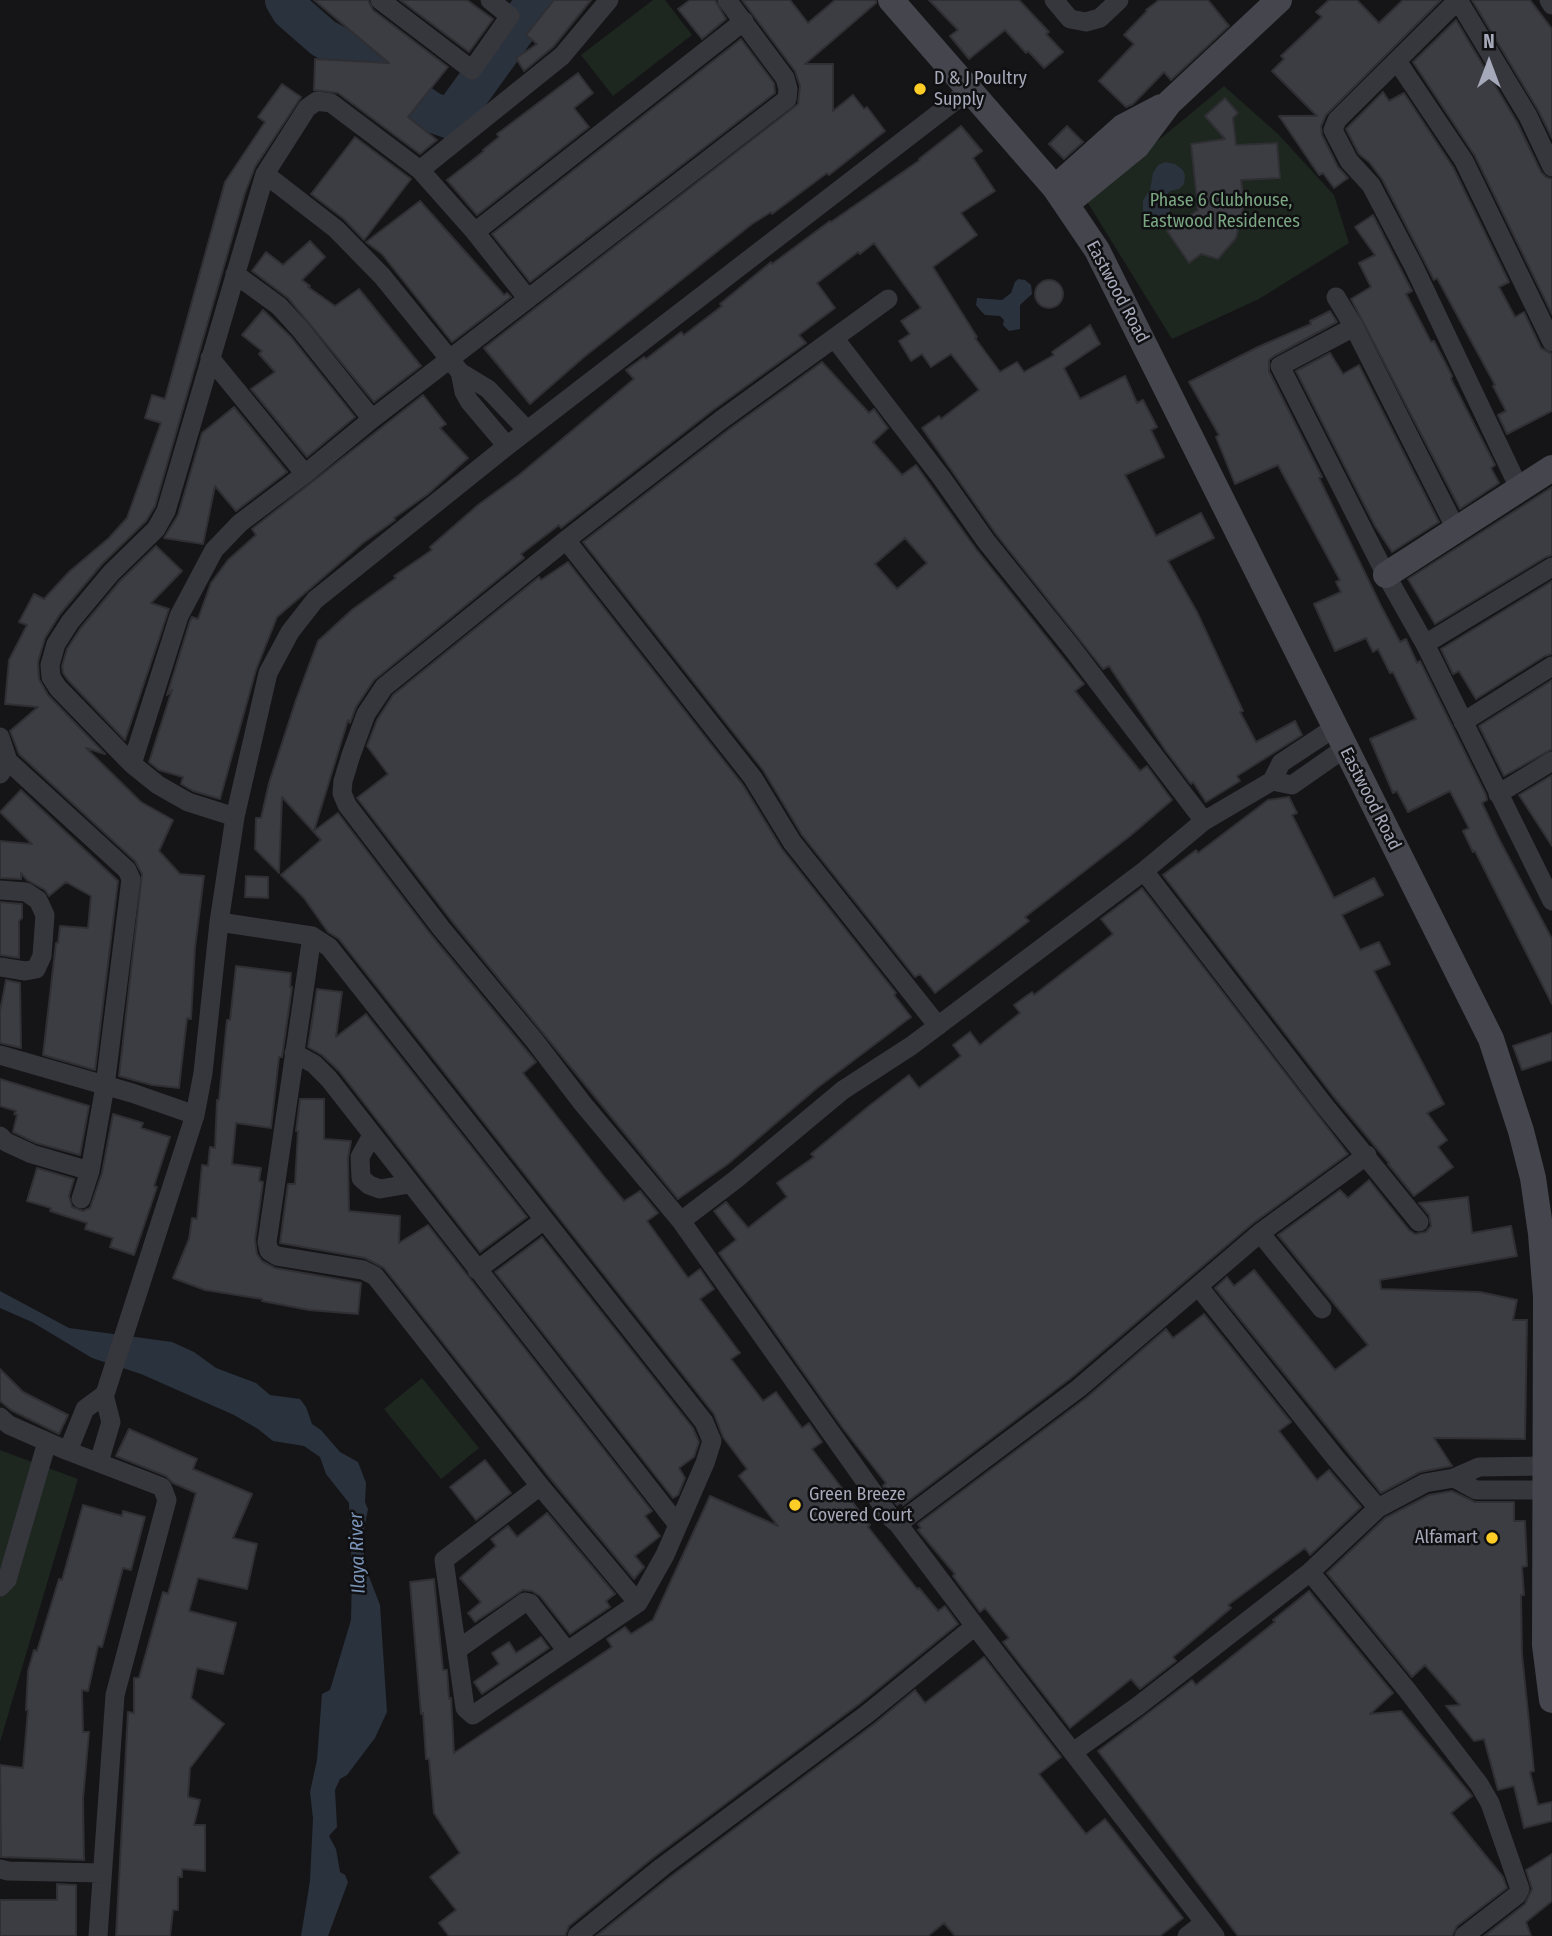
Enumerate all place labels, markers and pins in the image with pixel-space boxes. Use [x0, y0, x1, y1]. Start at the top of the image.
place label: D & J Poultry Supply [934, 68, 1027, 110]
marker: D & J Poultry Supply [912, 81, 928, 97]
place label: Green Breeze Covered Court [809, 1484, 912, 1526]
marker: Green Breeze Covered Court [787, 1497, 803, 1513]
place label: Alfamart [1415, 1527, 1478, 1549]
marker: Alfamart [1484, 1530, 1500, 1546]

